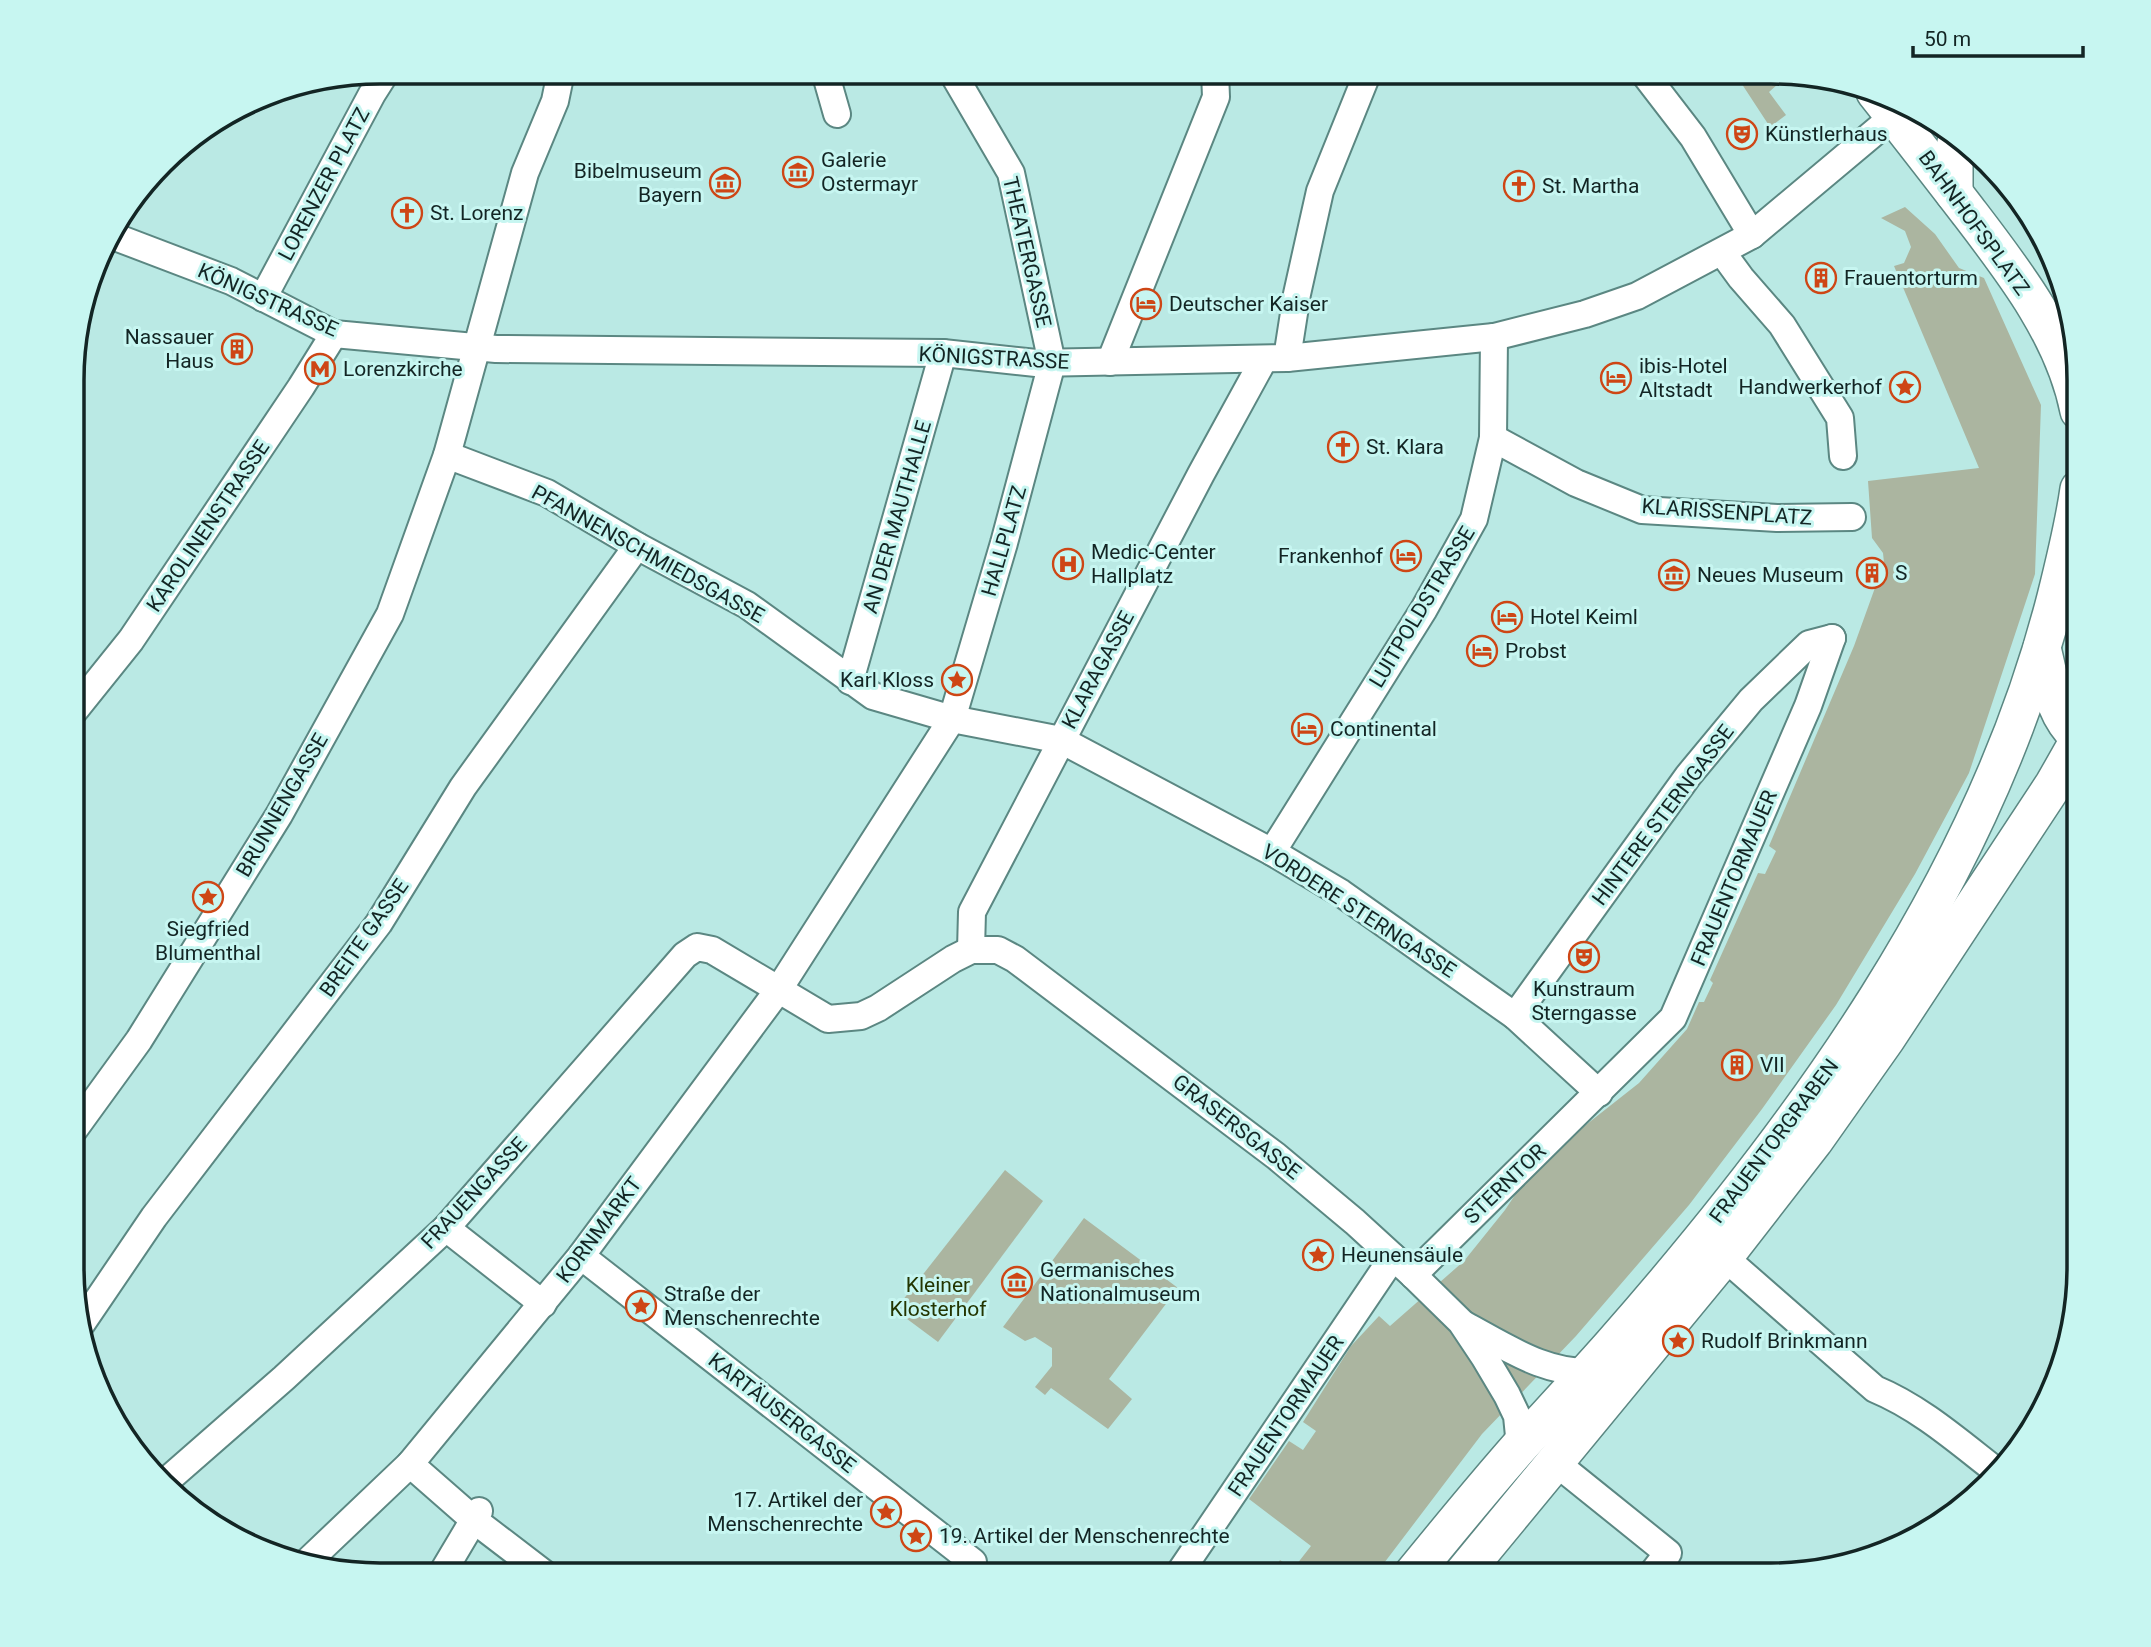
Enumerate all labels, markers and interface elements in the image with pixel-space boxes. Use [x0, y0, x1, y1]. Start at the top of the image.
scale bar [1913, 14, 2083, 58]
text: 50 m [1924, 27, 1971, 51]
street label: LORENZER PLATZ [274, 103, 374, 265]
theatre icon: Künstlerhaus [1725, 117, 1759, 151]
place label: Künstlerhaus [1765, 122, 1888, 146]
street label: BAHNHOFSPLATZ [1914, 146, 2034, 300]
place label: Galerie Ostermayr [821, 148, 918, 196]
museum icon: Galerie Ostermayr [781, 155, 815, 189]
place label: Bibelmuseum Bayern [574, 159, 702, 207]
museum icon: Bibelmuseum Bayern [708, 166, 742, 200]
church icon: St. Martha [1502, 169, 1536, 203]
street label: THEATERGASSE [998, 174, 1056, 330]
place label: St. Martha [1542, 174, 1639, 198]
church icon: St. Lorenz [390, 196, 424, 230]
place label: St. Lorenz [430, 201, 523, 225]
street label: KÖNIGSTRASSE [194, 258, 342, 342]
building icon: Frauentorturm [1804, 261, 1838, 295]
place label: Frauentorturm [1844, 266, 1978, 290]
hotel icon: Deutscher Kaiser [1129, 287, 1163, 321]
place label: Deutscher Kaiser [1169, 292, 1328, 316]
place label: Nassauer Haus [125, 325, 214, 373]
building icon: Nassauer Haus [220, 332, 254, 366]
street label: KÖNIGSTRASSE [918, 342, 1070, 374]
metro station icon: Lorenzkirche [303, 352, 337, 386]
place label: ibis-Hotel Altstadt [1639, 354, 1728, 402]
place label: Lorenzkirche [343, 357, 463, 381]
hotel icon: ibis-Hotel Altstadt [1599, 361, 1633, 395]
place icon: Handwerkerhof [1888, 370, 1922, 404]
place label: Handwerkerhof [1739, 375, 1883, 399]
street label: AN DER MAUTHALLE [858, 418, 936, 616]
church icon: St. Klara [1326, 430, 1360, 464]
place label: St. Klara [1366, 435, 1444, 459]
street label: KAROLINENSTRASSE [142, 436, 274, 616]
street label: PFANNENSCHMIEDSGASSE [528, 480, 768, 628]
street label: HALLPLATZ [977, 483, 1031, 599]
street label: KLARISSENPLATZ [1641, 494, 1813, 530]
street label: LUITPOLDSTRASSE [1364, 522, 1480, 692]
hotel icon: Frankenhof [1389, 539, 1423, 573]
place label: Medic-Center Hallplatz [1091, 540, 1216, 588]
place label: Frankenhof [1278, 544, 1384, 568]
hospital icon: Medic-Center Hallplatz [1051, 547, 1085, 581]
building icon: S [1855, 556, 1889, 590]
museum icon: Neues Museum [1657, 558, 1691, 592]
place label: S [1895, 561, 1907, 585]
place label: Neues Museum [1697, 563, 1844, 587]
hotel icon: Hotel Keiml [1490, 600, 1524, 634]
place label: Hotel Keiml [1530, 605, 1638, 629]
street label: KLARAGASSE [1057, 607, 1139, 733]
hotel icon: Probst [1465, 634, 1499, 668]
place label: Probst [1505, 639, 1567, 663]
place icon: Karl Kloss [940, 663, 974, 697]
place label: Karl Kloss [840, 668, 934, 692]
hotel icon: Continental [1290, 712, 1324, 746]
place label: Continental [1330, 717, 1437, 741]
street label: HINTERE STERNGASSE [1587, 720, 1739, 910]
street label: BRUNNENGASSE [231, 729, 333, 881]
street label: FRAUENTORMAUER [1686, 787, 1782, 969]
street label: VORDERE STERNGASSE [1258, 839, 1460, 983]
street label: BREITE GASSE [315, 875, 413, 1001]
place icon: Siegfried Blumenthal [191, 880, 225, 914]
place label: Siegfried Blumenthal [155, 917, 261, 965]
theatre icon: Kunstraum Sterngasse [1567, 940, 1601, 974]
place label: Kunstraum Sterngasse [1531, 977, 1637, 1025]
building icon: VII [1720, 1048, 1754, 1082]
place label: VII [1760, 1053, 1785, 1077]
street label: FRAUENTORGRABEN [1705, 1054, 1843, 1228]
street label: GRASERSGASSE [1168, 1070, 1306, 1184]
street label: FRAUENGASSE [416, 1132, 532, 1254]
street label: STERNTOR [1459, 1139, 1551, 1229]
street label: KORNMARKT [551, 1172, 647, 1288]
place icon: Heunensäule [1301, 1238, 1335, 1272]
place label: Heunensäule [1341, 1243, 1463, 1267]
place label: Germanisches Nationalmuseum [1040, 1258, 1200, 1306]
museum icon: Germanisches Nationalmuseum [1000, 1265, 1034, 1299]
park label: Kleiner Klosterhof [889, 1273, 987, 1321]
place label: Straße der Menschenrechte [664, 1282, 820, 1330]
place icon: Straße der Menschenrechte [624, 1289, 658, 1323]
place icon: Rudolf Brinkmann [1661, 1324, 1695, 1358]
place label: Rudolf Brinkmann [1701, 1329, 1868, 1353]
street label: FRAUENTORMAUER [1223, 1331, 1349, 1501]
street label: KARTÄUSERGASSE [704, 1348, 860, 1478]
place label: 17. Artikel der Menschenrechte [707, 1488, 863, 1536]
place icon: 17. Artikel der Menschenrechte [869, 1495, 903, 1529]
place icon: 19. Artikel der Menschenrechte [899, 1519, 933, 1553]
place label: 19. Artikel der Menschenrechte [939, 1524, 1230, 1548]

